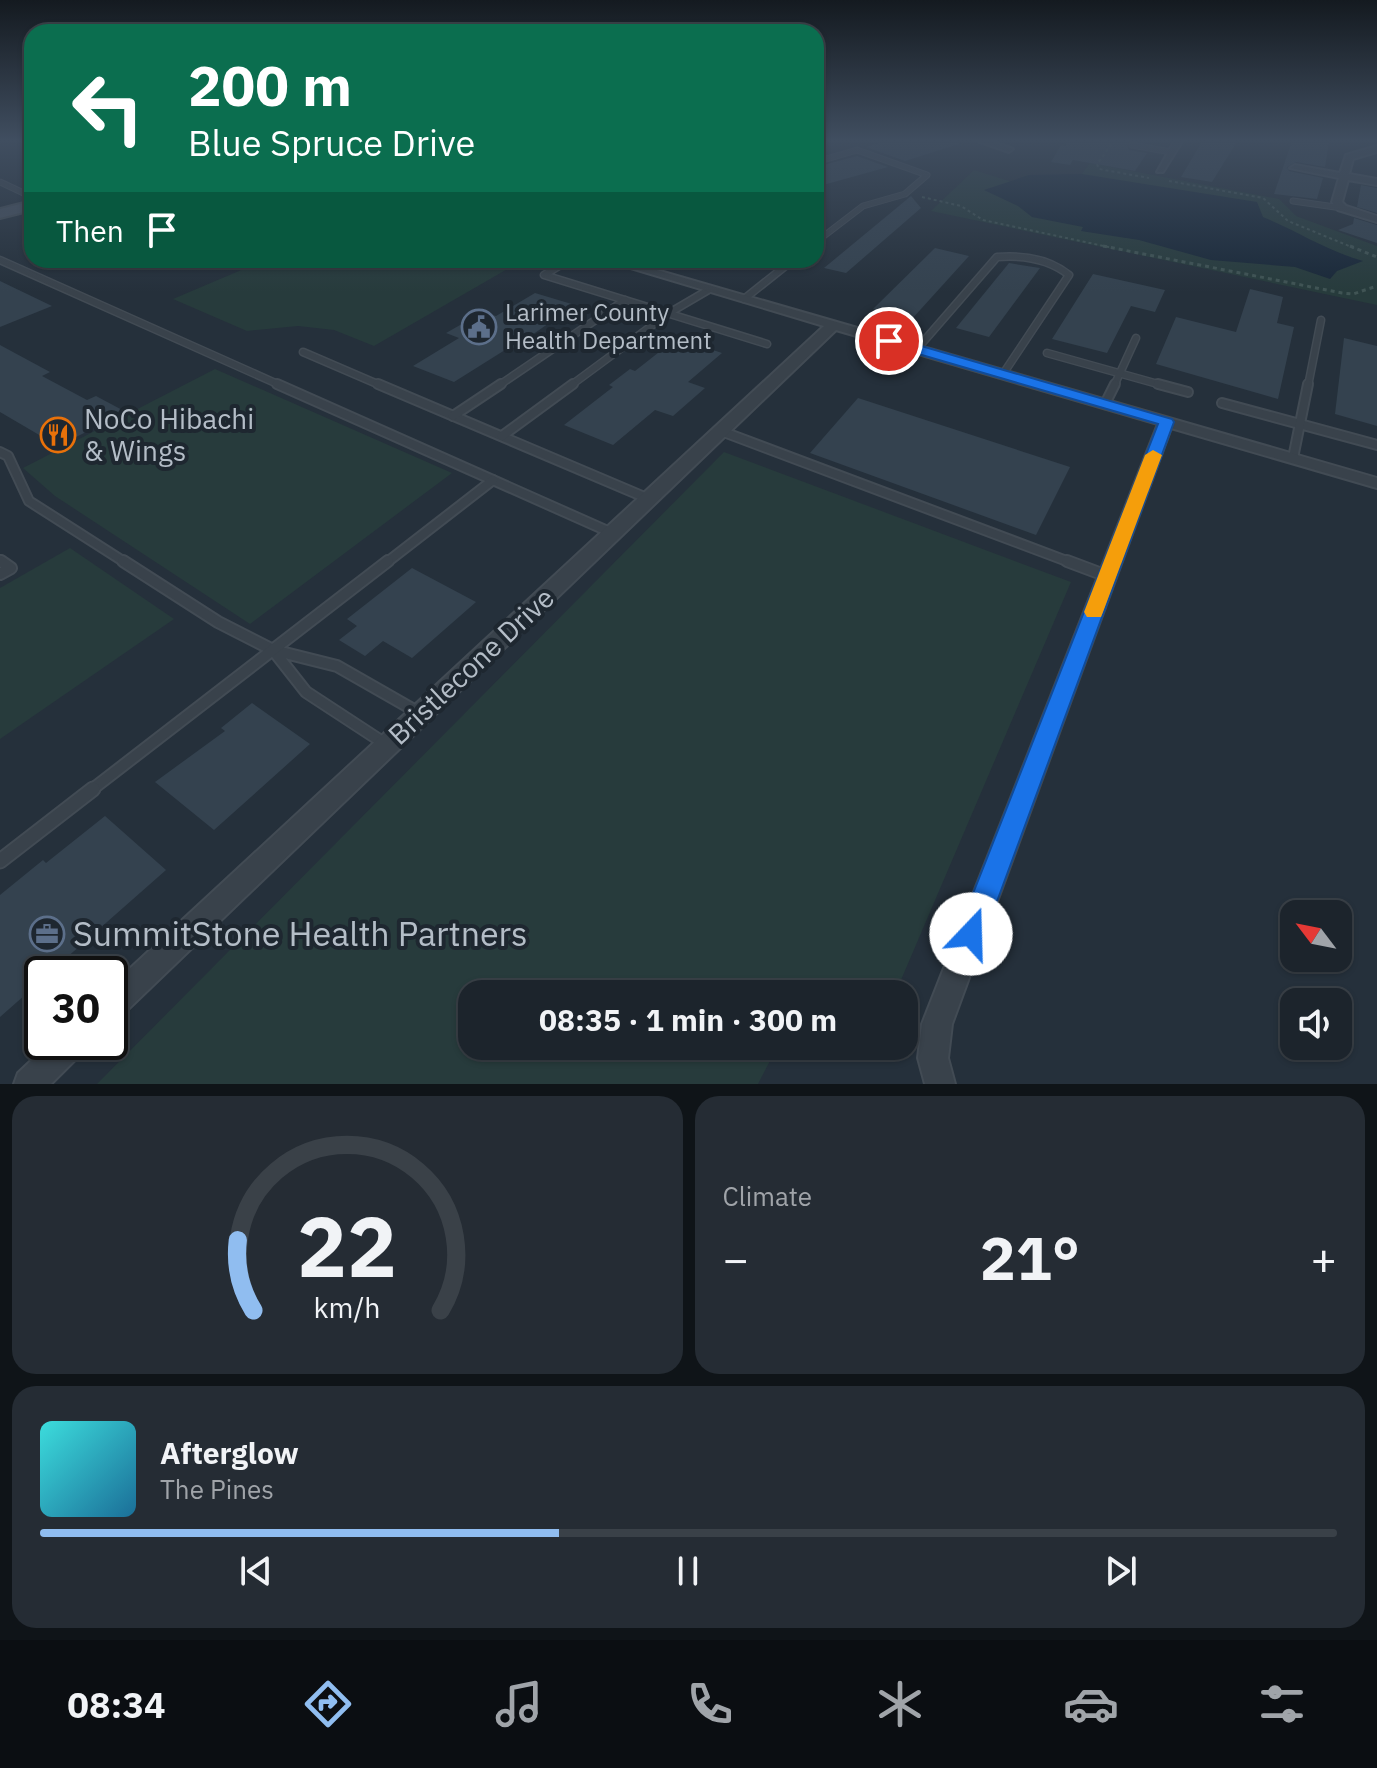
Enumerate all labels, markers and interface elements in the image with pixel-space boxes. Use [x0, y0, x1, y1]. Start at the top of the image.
text: 200 m [188, 49, 352, 121]
icon: left [56, 56, 160, 160]
text: Blue Spruce Drive [188, 119, 475, 166]
icon: arrive [140, 208, 184, 252]
text: Then [56, 211, 124, 250]
place label: Larimer County Health Department [505, 296, 712, 356]
pin [855, 307, 923, 375]
public building icon: Larimer County Health Department [460, 308, 498, 346]
icon: arrive [867, 319, 911, 363]
place label: NoCo Hibachi & Wings [84, 400, 254, 469]
restaurant icon: NoCo Hibachi & Wings [39, 416, 77, 454]
street label: Bristlecone Drive [380, 579, 562, 752]
position arrow [929, 892, 1013, 976]
north arrow [1280, 900, 1352, 972]
map controls [1280, 900, 1352, 1060]
place label: SummitStone Health Partners [73, 911, 528, 955]
office icon: SummitStone Health Partners [28, 915, 66, 953]
speed limit sign: 30 [24, 956, 128, 1060]
button: sound [1280, 988, 1352, 1060]
text: 08:35 · 1 min · 300 m [539, 1000, 837, 1039]
text: Climate [723, 1179, 812, 1213]
text: 22 [297, 1192, 397, 1300]
text: 21° [980, 1218, 1080, 1297]
text: − [723, 1230, 749, 1287]
text: + [1311, 1230, 1337, 1287]
text: km/h [314, 1289, 381, 1326]
text: Afterglow [160, 1433, 299, 1472]
text: The Pines [160, 1472, 274, 1506]
icon: previous [234, 1549, 278, 1593]
icon: pause [666, 1549, 710, 1593]
icon: next [1099, 1549, 1143, 1593]
icon: directions [300, 1676, 356, 1732]
icon: music [491, 1676, 547, 1732]
icon: phone [682, 1676, 738, 1732]
icon: climate [872, 1676, 928, 1732]
icon: car [1063, 1676, 1119, 1732]
icon: filters [1254, 1676, 1310, 1732]
text: 08:34 [67, 1681, 166, 1728]

